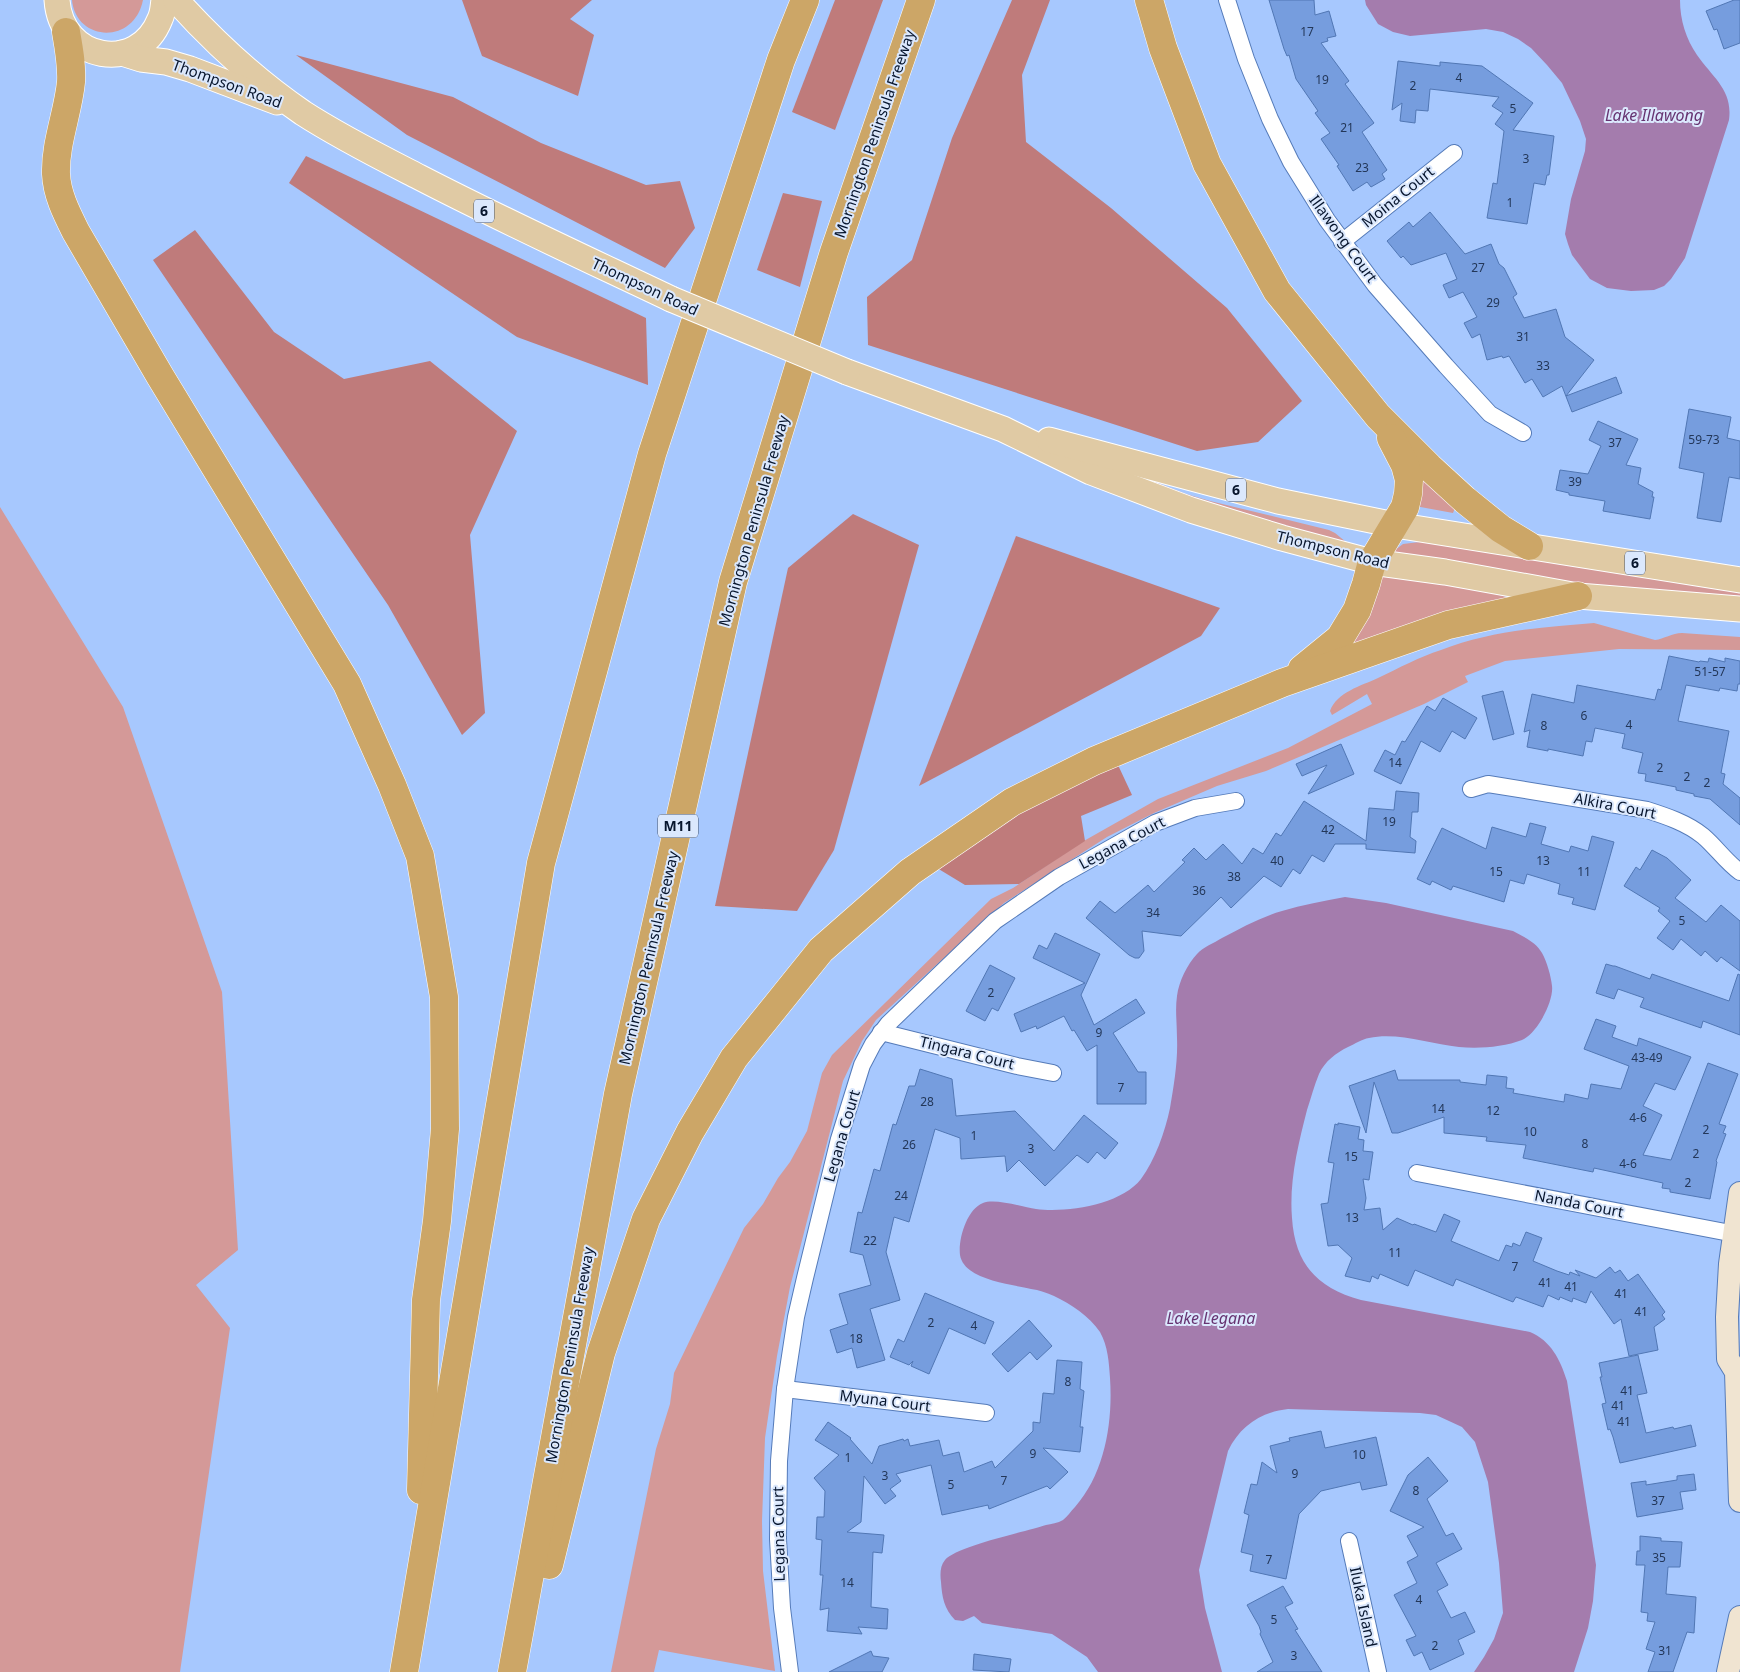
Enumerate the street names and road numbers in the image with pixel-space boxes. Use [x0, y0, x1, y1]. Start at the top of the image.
street label: Mornington Peninsula Freeway [829, 27, 919, 240]
street label: Thompson Road [170, 54, 285, 112]
street label: Moina Court [1357, 161, 1438, 232]
street label: Illawong Court [1305, 190, 1383, 287]
road number: 6 [474, 200, 494, 222]
street label: Thompson Road [589, 253, 702, 320]
street label: Mornington Peninsula Freeway [713, 412, 793, 629]
road number: 6 [1226, 478, 1246, 502]
street label: Thompson Road [1275, 525, 1392, 573]
road number: 6 [1625, 552, 1645, 574]
street label: Alkira Court [1573, 787, 1658, 823]
street label: Legana Court [1075, 811, 1169, 873]
road number: M11 [658, 814, 698, 838]
street label: Mornington Peninsula Freeway [614, 849, 682, 1067]
street label: Tingara Court [918, 1031, 1017, 1074]
street label: Legana Court [818, 1087, 864, 1184]
street label: Nanda Court [1533, 1185, 1626, 1222]
street label: Mornington Peninsula Freeway [540, 1245, 598, 1464]
street label: Myuna Court [838, 1385, 932, 1416]
street label: Legana Court [767, 1486, 789, 1582]
street label: Iluka Island [1346, 1565, 1382, 1649]

